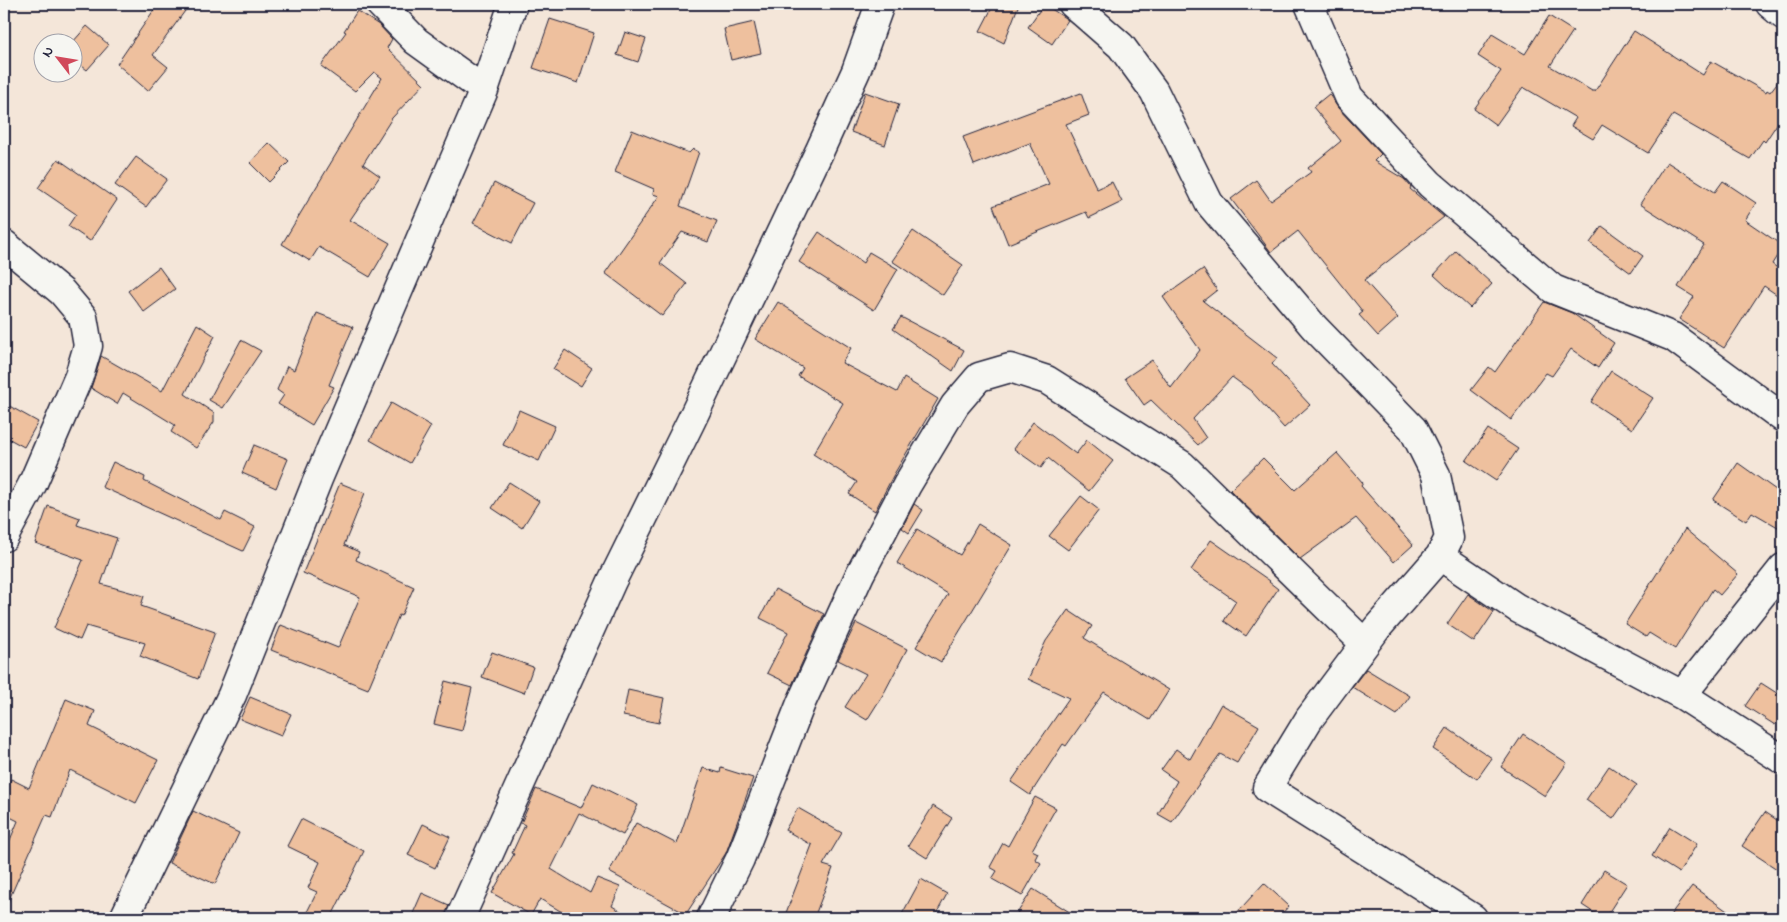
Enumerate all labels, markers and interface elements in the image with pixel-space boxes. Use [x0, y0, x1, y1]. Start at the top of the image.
north arrow [32, 32, 82, 82]
text: N [37, 43, 60, 62]

